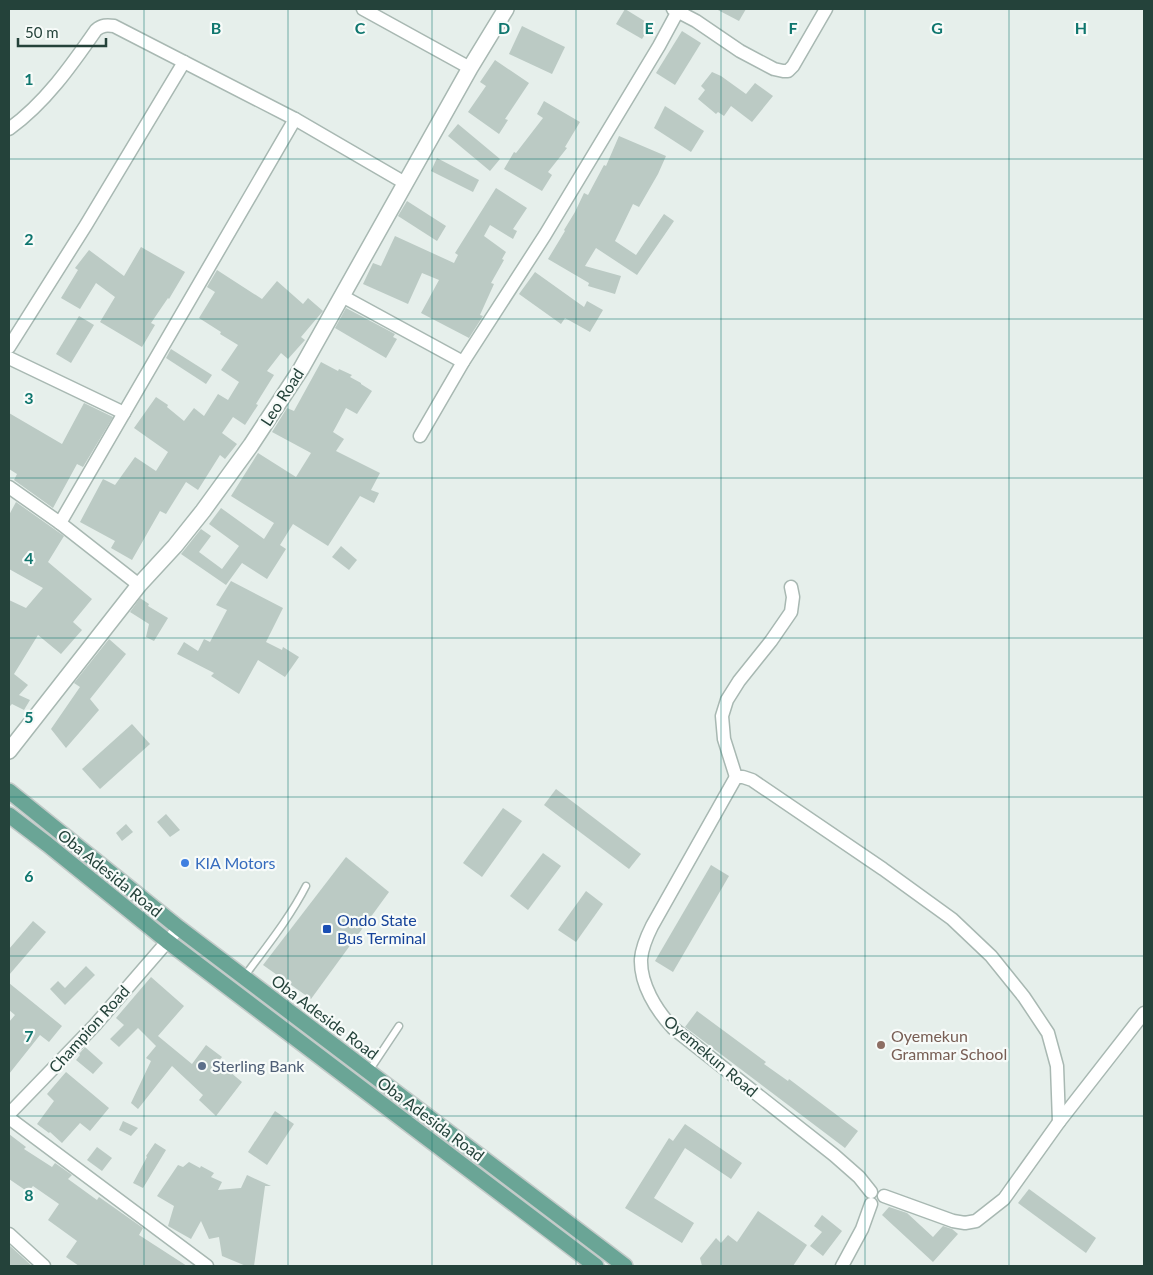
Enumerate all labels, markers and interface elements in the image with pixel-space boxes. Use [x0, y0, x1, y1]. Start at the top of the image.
scale bar [18, 15, 105, 47]
text: B [211, 18, 221, 37]
text: C [355, 18, 366, 37]
text: D [498, 18, 510, 37]
text: E [644, 18, 654, 37]
text: F [788, 18, 798, 37]
text: G [931, 18, 943, 37]
text: H [1075, 18, 1087, 37]
text: 50 m [25, 23, 59, 41]
text: 1 [24, 69, 34, 88]
text: 2 [24, 229, 34, 248]
street label: Leo Road [256, 364, 307, 429]
text: 3 [24, 388, 34, 407]
text: 4 [24, 548, 34, 567]
text: 5 [24, 707, 34, 726]
street label: Oba Adesida Road [54, 825, 166, 920]
place label: KIA Motors [195, 853, 276, 872]
marker: KIA Motors [179, 857, 191, 869]
text: 6 [24, 866, 34, 885]
place label: Ondo State Bus Terminal [337, 910, 426, 947]
marker: Ondo State Bus Terminal [321, 923, 333, 935]
street label: Oba Adeside Road [268, 970, 383, 1063]
street label: Champion Road [44, 981, 133, 1076]
street label: Oyemekun Road [661, 1011, 762, 1100]
text: 7 [24, 1026, 34, 1045]
place label: Oyemekun Grammar School [891, 1026, 1007, 1063]
marker: Oyemekun Grammar School [875, 1039, 887, 1051]
place label: Sterling Bank [212, 1056, 305, 1075]
marker: Sterling Bank [196, 1060, 208, 1072]
street label: Oba Adesida Road [374, 1072, 488, 1165]
text: 8 [24, 1185, 34, 1204]

